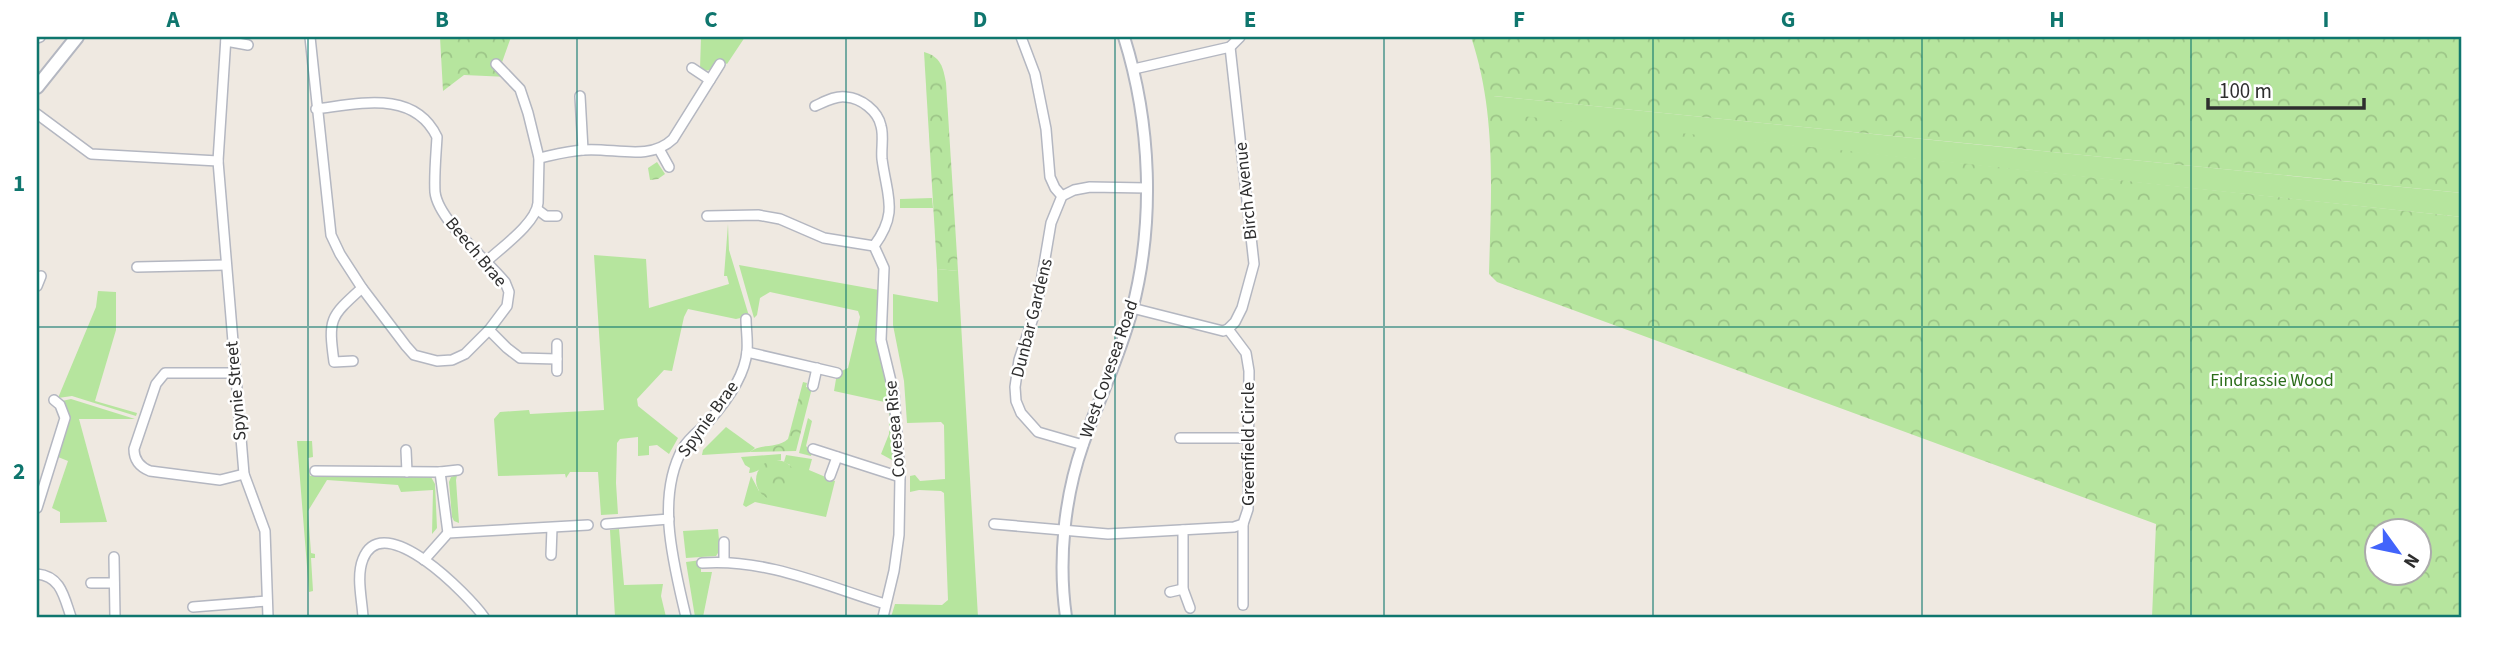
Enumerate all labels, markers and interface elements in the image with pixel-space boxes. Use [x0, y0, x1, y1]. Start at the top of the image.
text: A [165, 3, 180, 36]
text: B [435, 3, 449, 36]
text: C [704, 3, 718, 36]
text: D [973, 3, 987, 36]
text: E [1244, 3, 1256, 36]
text: F [1513, 3, 1525, 36]
text: G [1781, 3, 1795, 36]
text: H [2049, 3, 2065, 36]
text: I [2323, 3, 2329, 36]
scale bar [2208, 66, 2364, 110]
text: 100 m [2219, 76, 2272, 106]
street label: Birch Avenue [1228, 141, 1264, 241]
text: 1 [13, 167, 25, 200]
street label: Beech Brae [439, 212, 513, 292]
street label: Dunbar Gardens [1005, 256, 1059, 380]
street label: West Covesea Road [1074, 297, 1144, 441]
street label: Spynie Street [219, 340, 253, 442]
park label: Findrassie Wood [2210, 368, 2334, 393]
street label: Spynie Brae [672, 376, 744, 462]
street label: Covesea Rise [878, 379, 912, 479]
street label: Greenfield Circle [1236, 382, 1261, 506]
text: 2 [13, 455, 25, 488]
north arrow [2362, 518, 2432, 588]
text: N [2396, 548, 2426, 573]

